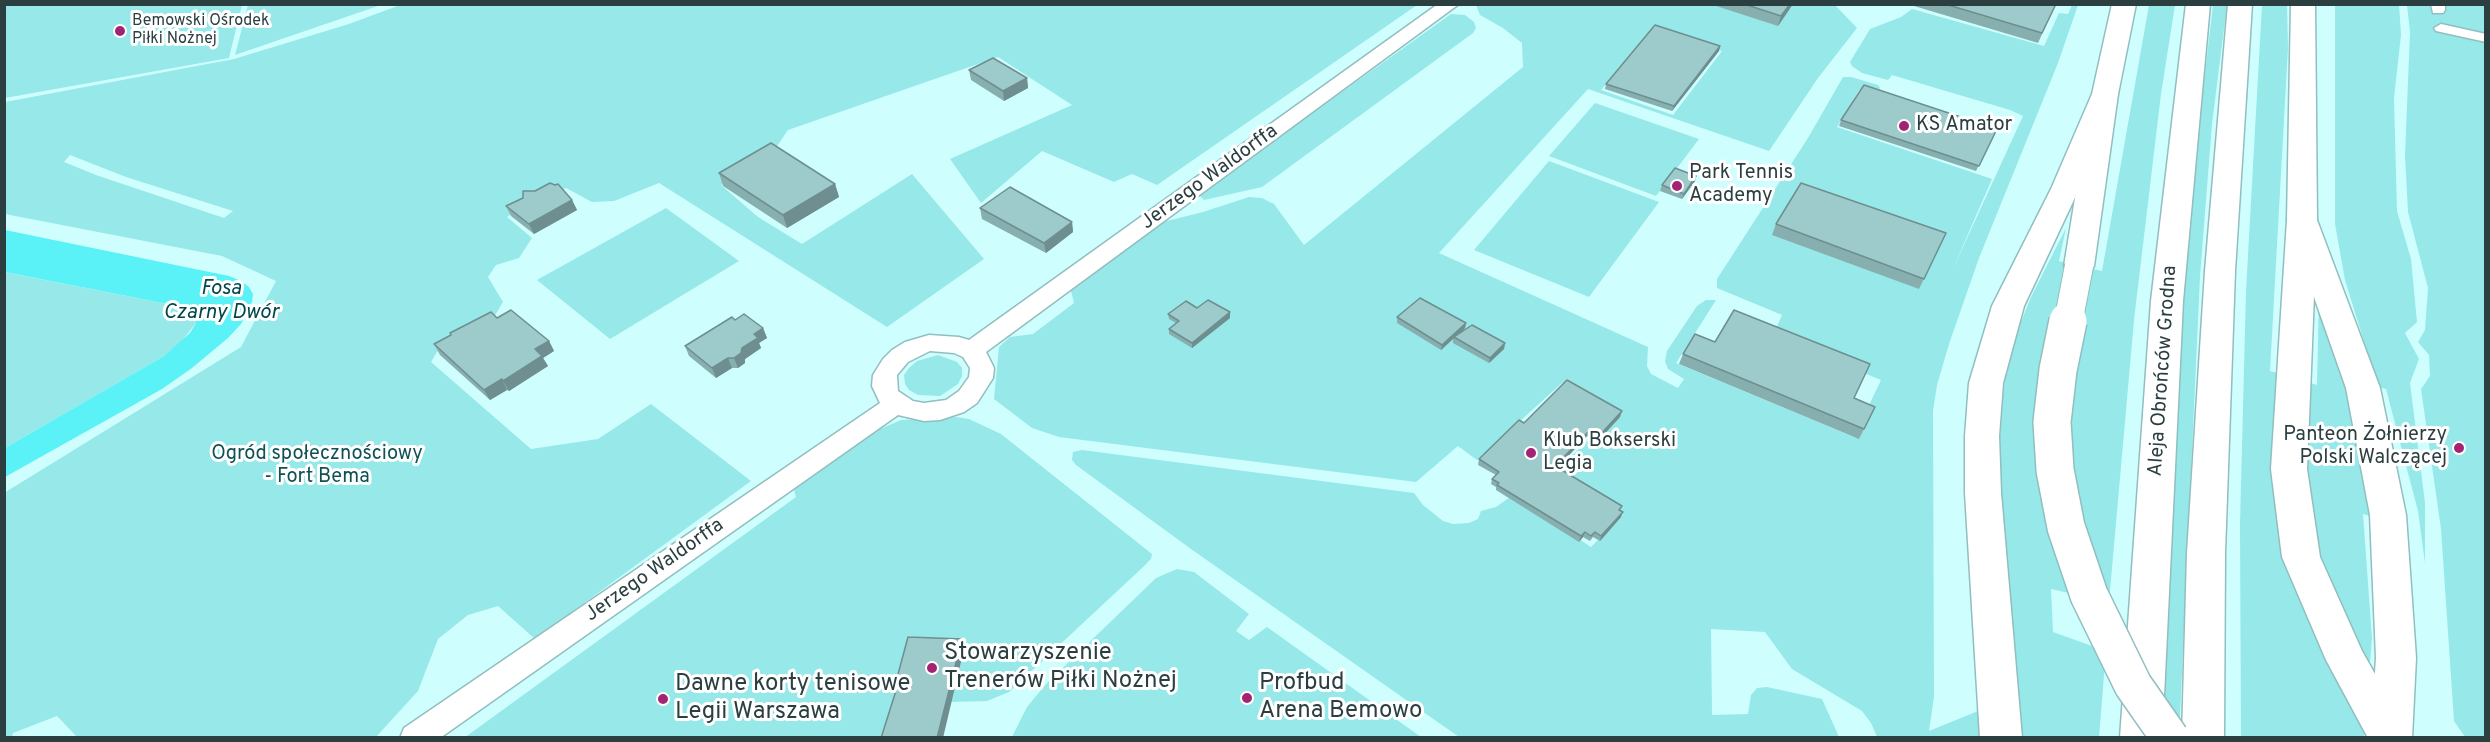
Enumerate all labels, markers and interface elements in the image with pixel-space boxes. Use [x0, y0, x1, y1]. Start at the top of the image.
place label: Bemowski Ośrodek Piłki Nożnej [132, 12, 269, 50]
marker: Bemowski Ośrodek Piłki Nożnej [113, 24, 127, 38]
place label: KS Amator [1916, 114, 2012, 138]
marker: KS Amator [1897, 119, 1911, 133]
street label: Jerzego Waldorffa [1137, 120, 1283, 236]
place label: Park Tennis Academy [1689, 162, 1793, 209]
marker: Park Tennis Academy [1670, 179, 1684, 193]
street label: Aleja Obrońców Grodna [2145, 265, 2183, 477]
water label: Fosa Czarny Dwór [163, 277, 279, 327]
place label: Panteon Żołnierzy Polski Walczącej [2283, 424, 2447, 471]
place label: Klub Bokserski Legia [1543, 430, 1676, 477]
marker: Panteon Żołnierzy Polski Walczącej [2452, 441, 2466, 455]
park label: Ogród społecznościowy - Fort Bema [211, 443, 423, 490]
marker: Klub Bokserski Legia [1524, 446, 1538, 460]
street label: Jerzego Waldorffa [581, 514, 729, 628]
place label: Stowarzyszenie Trenerów Piłki Nożnej [944, 640, 1177, 696]
marker: Stowarzyszenie Trenerów Piłki Nożnej [925, 661, 939, 675]
place label: Profbud Arena Bemowo [1259, 670, 1422, 726]
place label: Dawne korty tenisowe Legii Warszawa [675, 671, 910, 727]
marker: Profbud Arena Bemowo [1240, 691, 1254, 705]
marker: Dawne korty tenisowe Legii Warszawa [656, 692, 670, 706]

